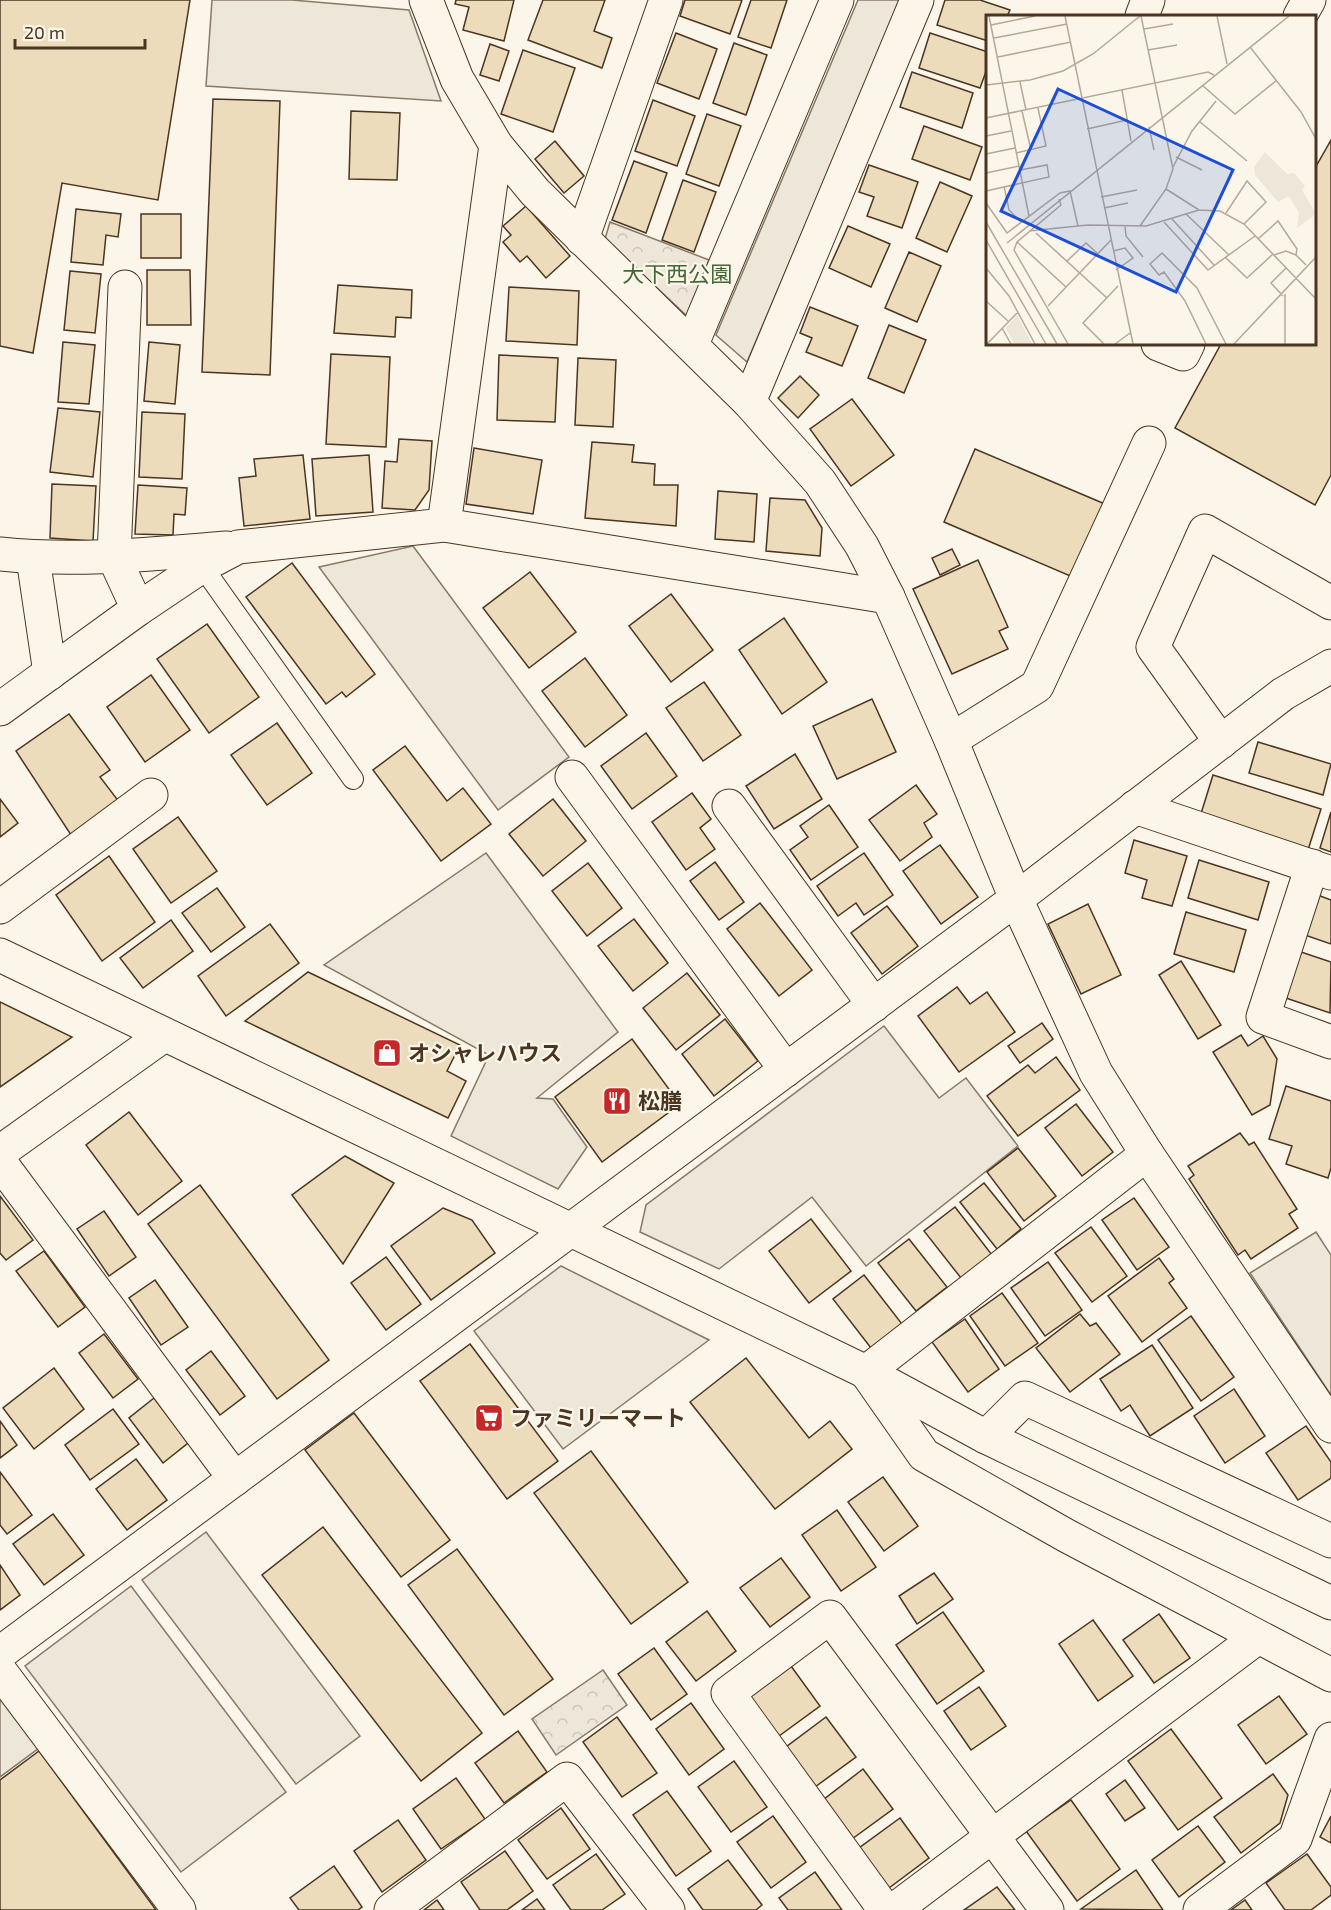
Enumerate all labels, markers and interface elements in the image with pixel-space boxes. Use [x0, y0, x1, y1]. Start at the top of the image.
scale bar [15, 12, 146, 50]
inset map [986, 15, 1316, 345]
text: 20 m [24, 21, 65, 43]
park label: 大下西公園 [622, 260, 732, 286]
shop icon: オシャレハウス [371, 1037, 403, 1069]
place label: オシャレハウス [408, 1039, 562, 1065]
restaurant icon: 松膳 [601, 1085, 633, 1117]
place label: 松膳 [638, 1087, 682, 1113]
supermarket icon: ファミリーマート [473, 1402, 505, 1434]
place label: ファミリーマート [510, 1404, 686, 1430]

